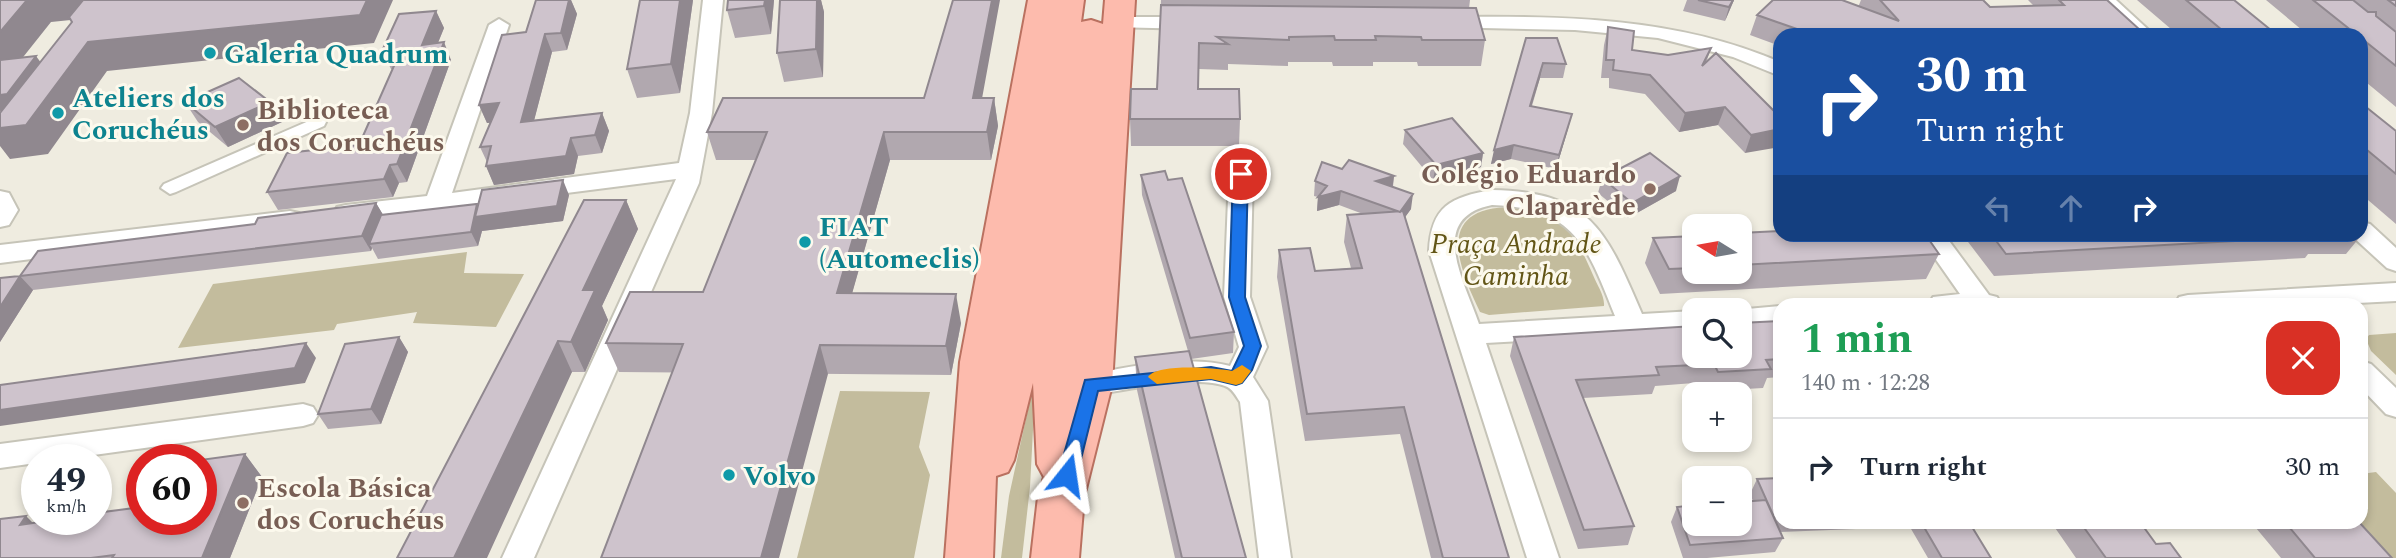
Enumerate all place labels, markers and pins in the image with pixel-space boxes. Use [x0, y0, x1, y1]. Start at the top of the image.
place label: Galeria Quadrum [224, 33, 448, 76]
marker: Galeria Quadrum [202, 45, 218, 61]
place label: Ateliers dos Coruchéus [72, 77, 225, 152]
place label: Biblioteca dos Coruchéus [257, 89, 445, 164]
marker: Ateliers dos Coruchéus [50, 105, 66, 121]
marker: Biblioteca dos Coruchéus [235, 117, 251, 133]
pin [1211, 144, 1271, 204]
place label: Colégio Eduardo Claparède [1421, 153, 1636, 228]
marker: Colégio Eduardo Claparède [1642, 181, 1658, 197]
place label: FIAT (Automeclis) [819, 206, 980, 281]
marker: FIAT (Automeclis) [797, 234, 813, 250]
place label: Volvo [743, 455, 816, 498]
place label: Escola Básica dos Coruchéus [257, 467, 445, 542]
marker: Volvo [721, 467, 737, 483]
marker: Escola Básica dos Coruchéus [235, 495, 251, 511]

